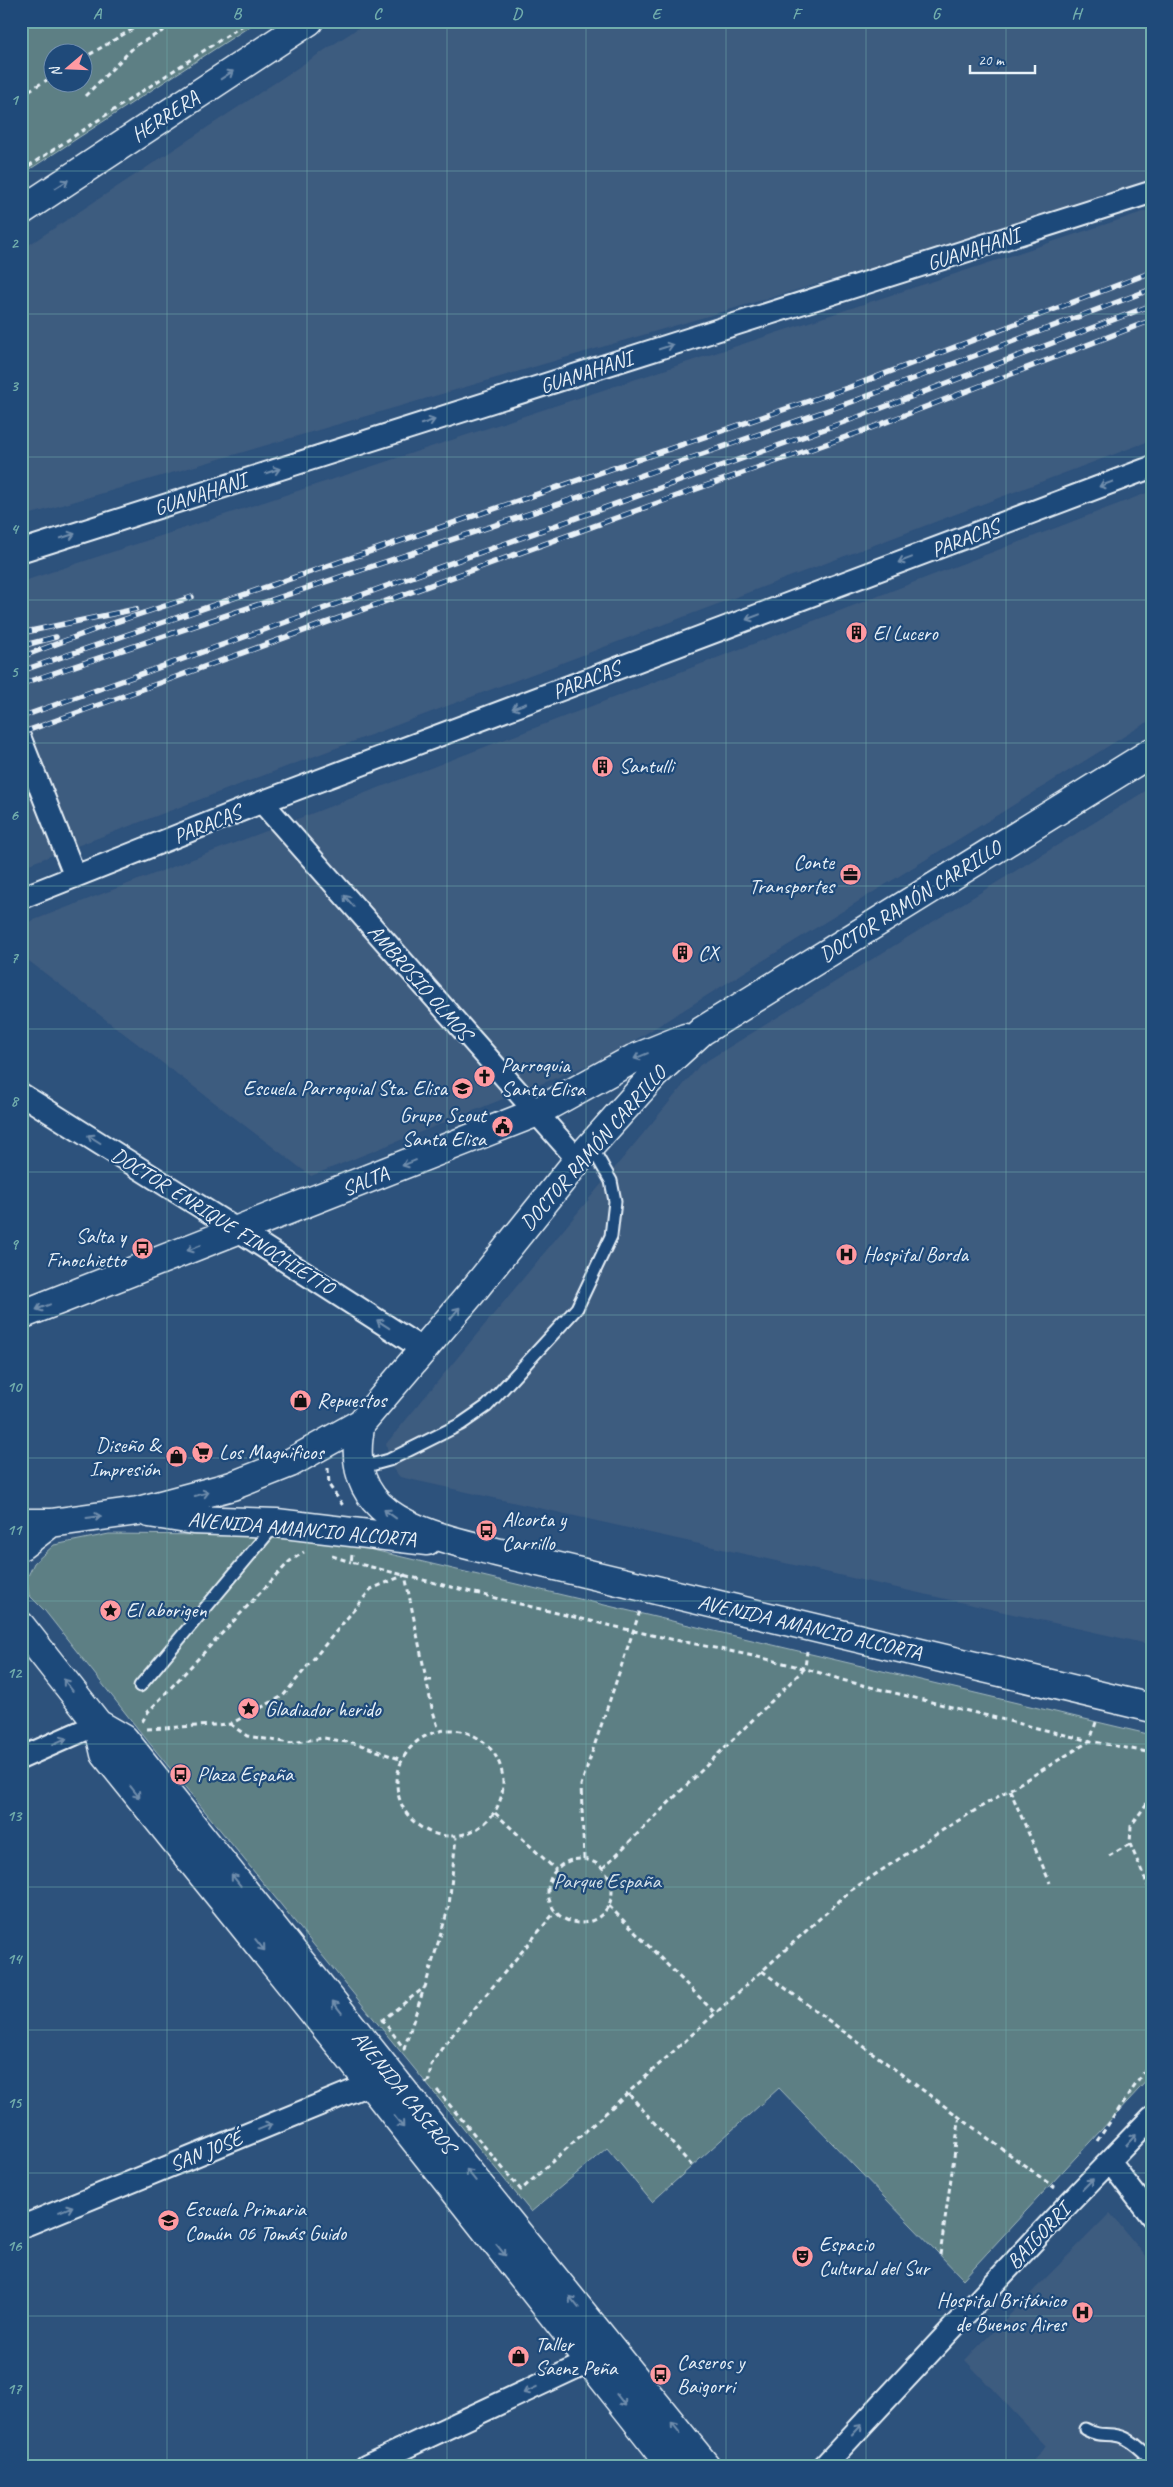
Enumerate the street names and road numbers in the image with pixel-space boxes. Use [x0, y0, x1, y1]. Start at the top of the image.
street label: HERRERA [126, 84, 204, 148]
street label: GUANAHANI [924, 220, 1027, 276]
street label: GUANAHANI [537, 343, 640, 399]
street label: GUANAHANI [151, 465, 254, 521]
street label: PARACAS [928, 512, 1006, 563]
street label: PARACAS [549, 654, 627, 705]
street label: PARACAS [170, 797, 248, 849]
street label: DOCTOR RAMÓN CARRILLO [814, 833, 1008, 968]
street label: AMBROSIO OLMOS [362, 919, 480, 1048]
street label: DOCTOR RAMÓN CARRILLO [514, 1058, 673, 1236]
street label: DOCTOR ENRIQUE FINOCHIETTO [107, 1142, 341, 1302]
street label: SALTA [338, 1160, 393, 1202]
street label: AVENIDA AMANCIO ALCORTA [187, 1506, 418, 1552]
street label: AVENIDA AMANCIO ALCORTA [696, 1589, 925, 1665]
street label: AVENIDA CASEROS [347, 2025, 464, 2162]
street label: SAN JOSÉ [166, 2124, 248, 2177]
street label: BAIGORRI [1001, 2194, 1078, 2274]

